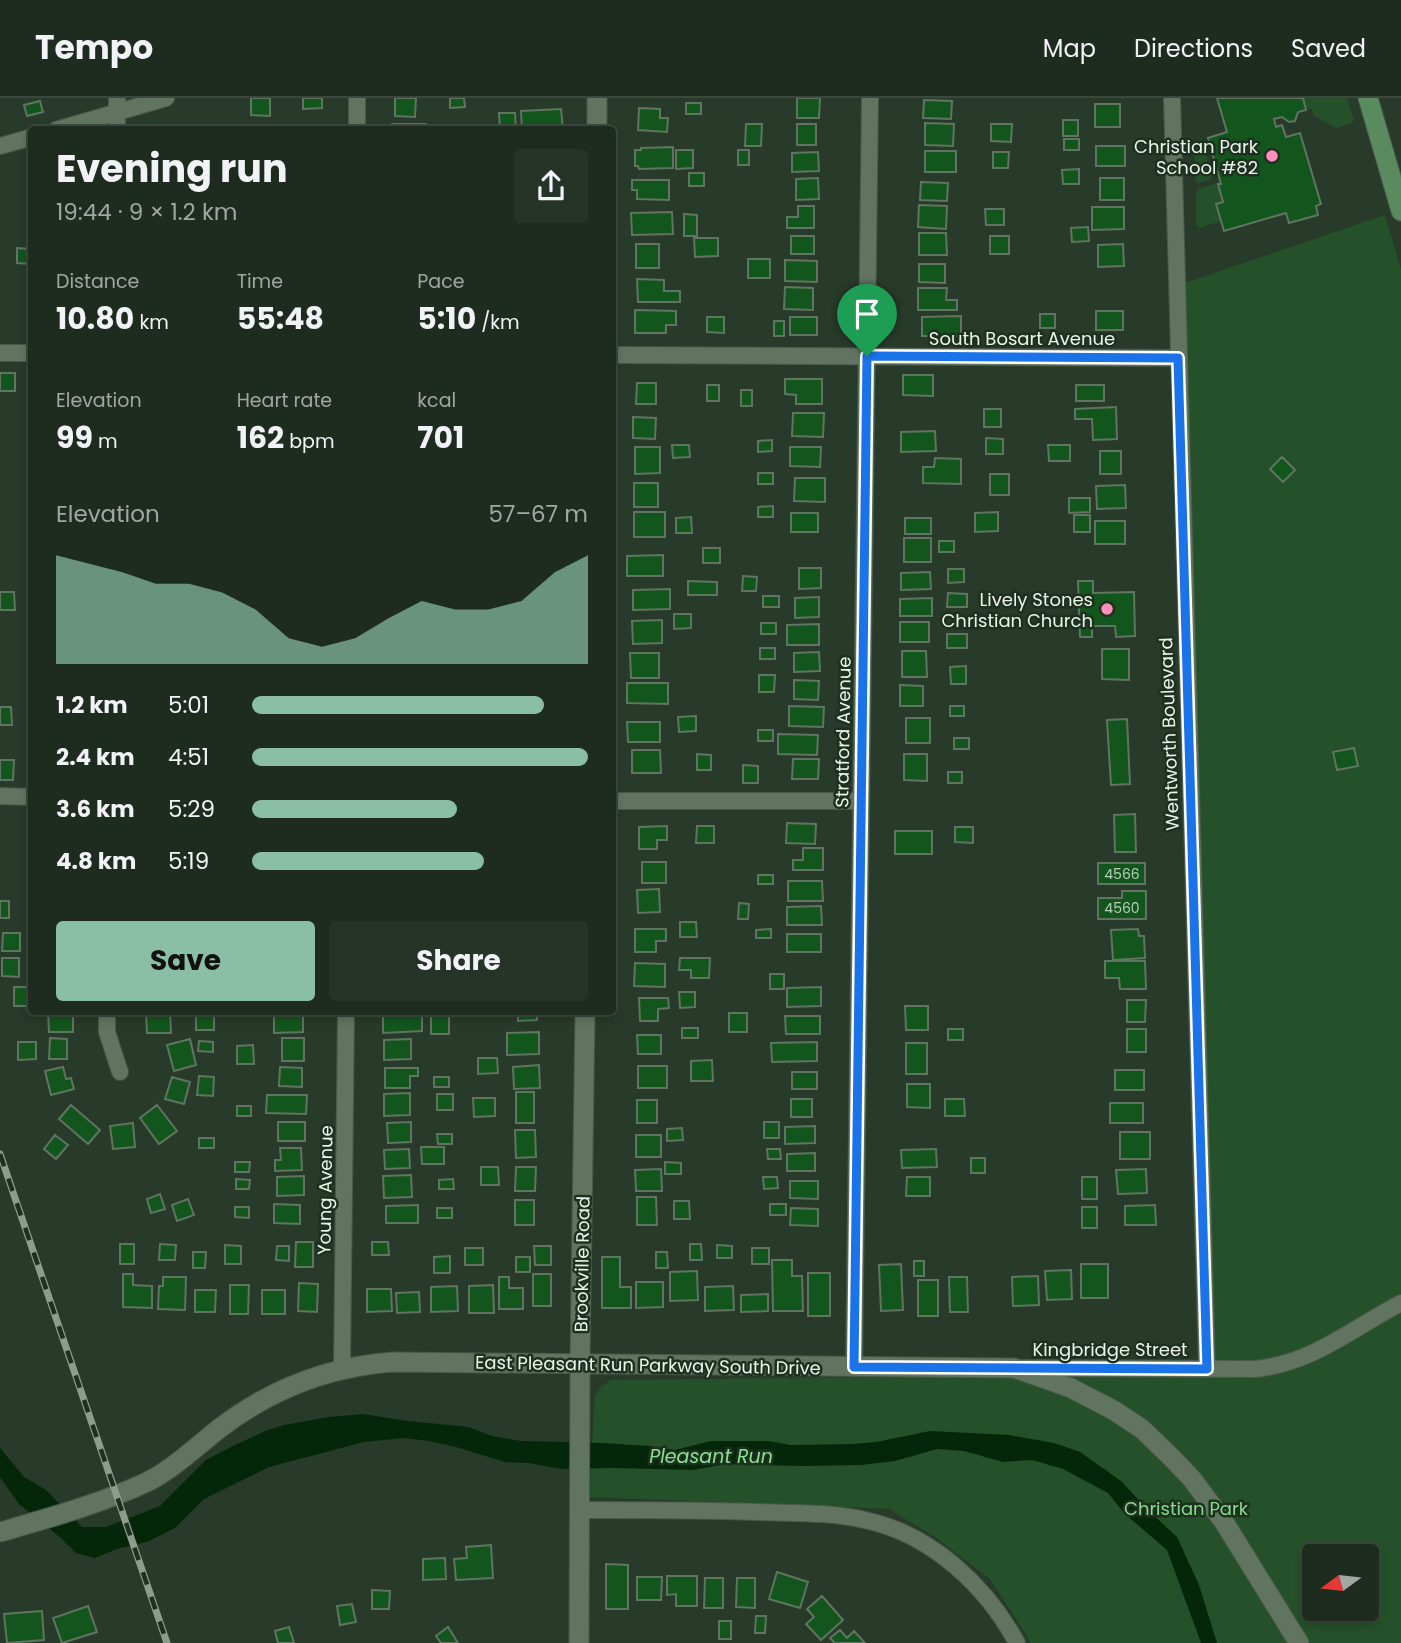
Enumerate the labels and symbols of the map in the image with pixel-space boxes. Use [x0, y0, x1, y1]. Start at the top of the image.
place label: Christian Park School #82 [1134, 134, 1259, 180]
marker: Christian Park School #82 [1264, 148, 1280, 164]
pin [837, 284, 897, 356]
street label: South Bosart Avenue [929, 326, 1115, 351]
place label: Lively Stones Christian Church [941, 587, 1093, 633]
marker: Lively Stones Christian Church [1099, 601, 1115, 617]
street label: Wentworth Boulevard [1153, 637, 1185, 831]
street label: Stratford Avenue [829, 656, 857, 808]
house number: 4566 [1104, 864, 1140, 884]
house number: 4560 [1104, 898, 1140, 918]
street label: Young Avenue [311, 1125, 339, 1255]
street label: Brookville Road [568, 1196, 596, 1332]
street label: Kingbridge Street [1032, 1337, 1188, 1362]
street label: East Pleasant Run Parkway South Drive [475, 1349, 821, 1381]
water label: Pleasant Run [649, 1443, 773, 1470]
park label: Christian Park [1124, 1496, 1249, 1521]
north arrow [1302, 1544, 1379, 1620]

